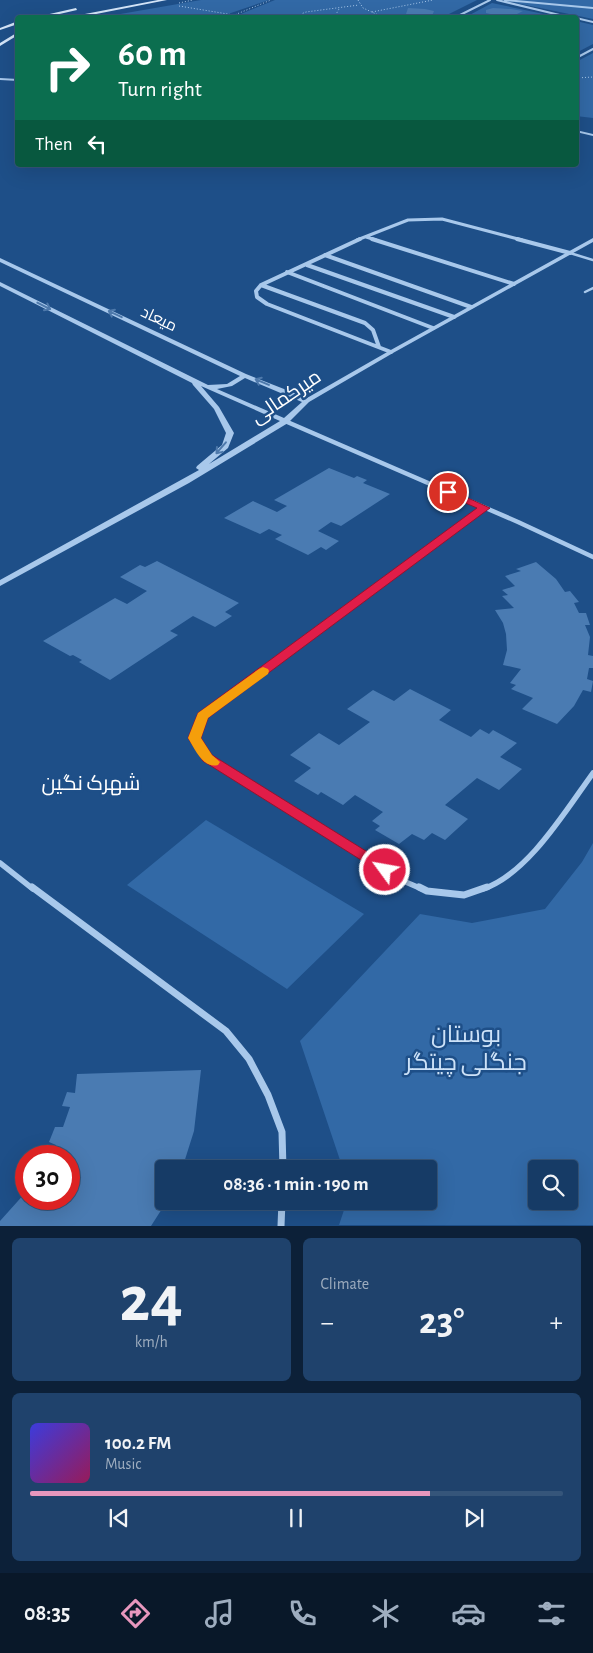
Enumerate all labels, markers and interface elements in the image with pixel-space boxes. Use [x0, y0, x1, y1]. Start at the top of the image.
icon: right [35, 35, 100, 100]
text: 60 m [118, 37, 187, 72]
text: Turn right [118, 78, 202, 100]
icon: left [83, 130, 111, 158]
text: Then [35, 135, 73, 154]
one-way arrow [36, 301, 51, 311]
street label: میعاد [138, 304, 179, 335]
one-way arrow [108, 309, 123, 318]
street label: میرکمالی [247, 366, 326, 429]
one-way arrow [255, 377, 270, 387]
one-way arrow [215, 442, 226, 455]
pin [427, 471, 469, 513]
icon: arrive [434, 478, 462, 506]
district label: شهرک نگین [42, 773, 140, 796]
position arrow [358, 843, 410, 895]
park label: بوستان جنگلی چیتگر [403, 1023, 527, 1078]
speed limit sign: 30 [15, 1145, 80, 1210]
map controls [528, 1160, 578, 1210]
button: search [528, 1160, 578, 1210]
text: 08:36 · 1 min · 190 m [223, 1175, 369, 1194]
text: 24 [120, 1268, 183, 1333]
text: Climate [321, 1276, 369, 1292]
text: 23° [419, 1303, 464, 1341]
text: − [321, 1309, 334, 1337]
text: + [550, 1309, 563, 1337]
text: km/h [135, 1334, 168, 1350]
text: 100.2 FM [105, 1434, 171, 1453]
text: Music [105, 1456, 141, 1472]
icon: previous [105, 1504, 133, 1532]
icon: pause [282, 1504, 310, 1532]
icon: next [460, 1504, 488, 1532]
icon: directions [118, 1596, 153, 1631]
icon: music [202, 1596, 237, 1631]
icon: phone [285, 1596, 320, 1631]
icon: climate [368, 1596, 403, 1631]
icon: car [451, 1596, 486, 1631]
icon: filters [534, 1596, 569, 1631]
text: 08:35 [24, 1602, 70, 1624]

